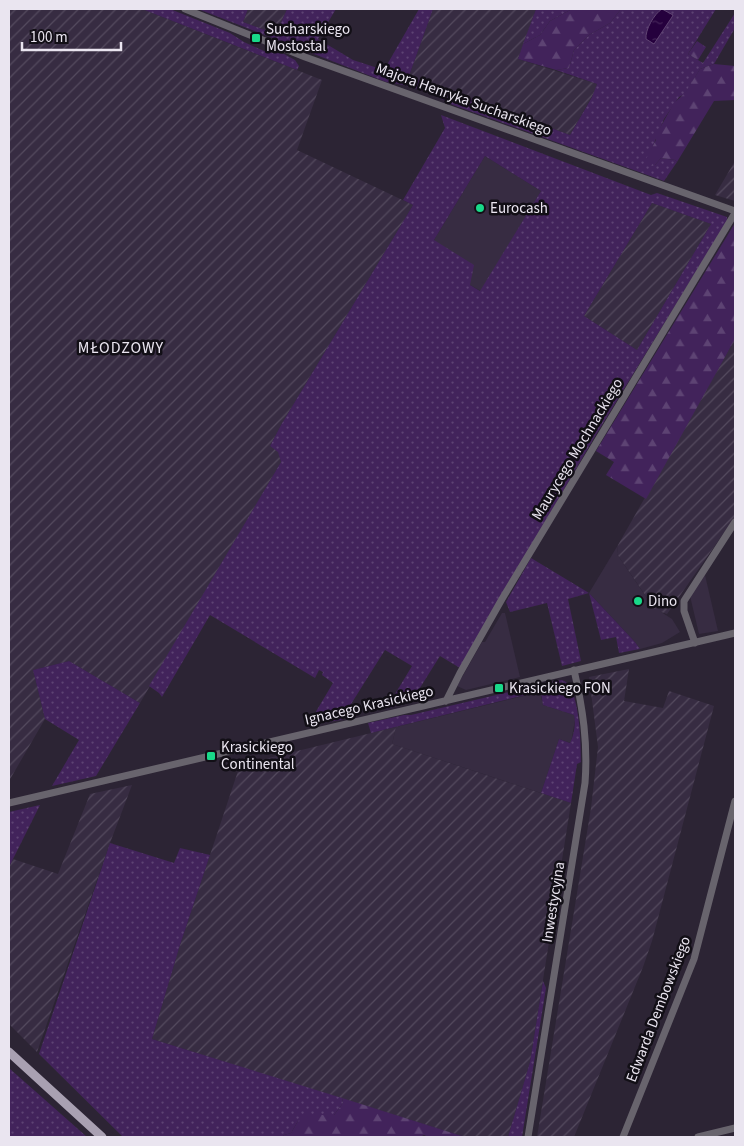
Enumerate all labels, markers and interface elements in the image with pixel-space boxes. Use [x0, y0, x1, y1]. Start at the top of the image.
place label: Sucharskiego Mostostal [266, 19, 350, 57]
scale bar [22, 20, 121, 52]
text: 100 m [30, 27, 68, 48]
marker: Sucharskiego Mostostal [250, 32, 262, 44]
street label: Majora Henryka Sucharskiego [373, 58, 555, 141]
place label: Eurocash [490, 198, 548, 219]
marker: Eurocash [474, 202, 486, 214]
district label: MŁODZOWY [78, 337, 164, 359]
street label: Maurycego Mochnackiego [527, 374, 628, 524]
place label: Dino [648, 591, 677, 612]
marker: Dino [632, 595, 644, 607]
place label: Krasickiego FON [509, 678, 611, 699]
street label: Ignacego Krasickiego [303, 680, 435, 730]
marker: Krasickiego FON [493, 682, 505, 694]
place label: Krasickiego Continental [221, 737, 295, 775]
marker: Krasickiego Continental [205, 750, 217, 762]
street label: Inwestycyjna [537, 860, 570, 944]
street label: Edwarda Dembowskiego [621, 933, 696, 1085]

